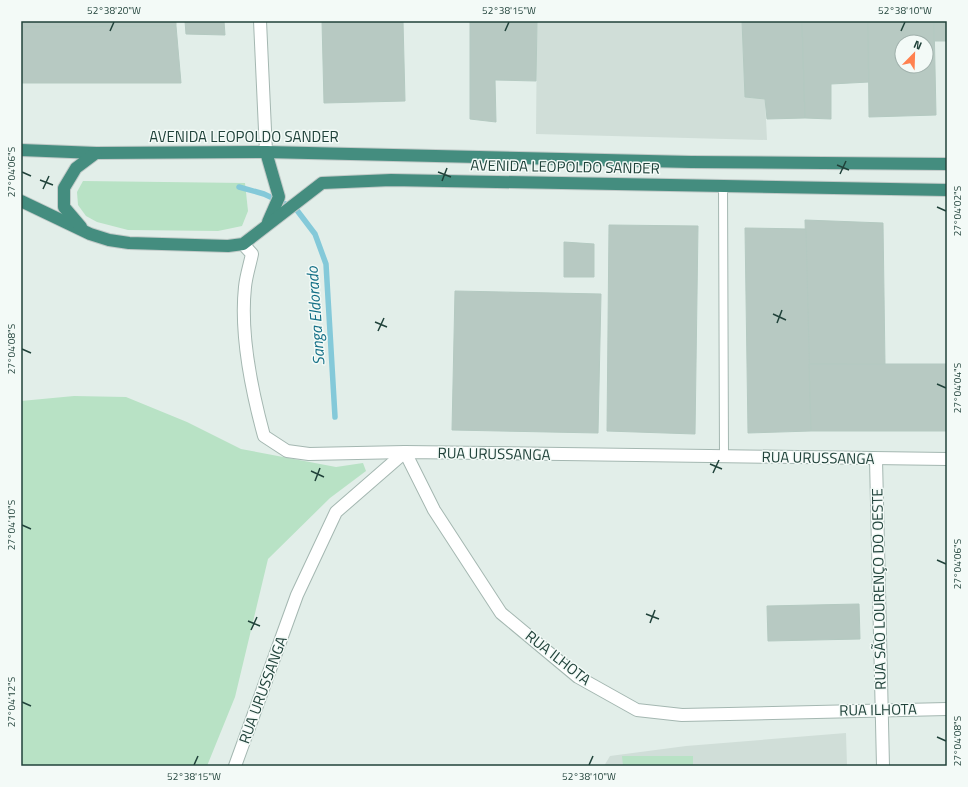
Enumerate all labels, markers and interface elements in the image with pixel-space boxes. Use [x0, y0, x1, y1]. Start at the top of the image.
text: 52°38'20"W [87, 3, 141, 18]
text: 52°38'15"W [482, 3, 536, 18]
text: 52°38'10"W [878, 3, 932, 18]
north arrow [894, 34, 934, 74]
text: N [911, 36, 925, 54]
street label: AVENIDA LEOPOLDO SANDER [149, 125, 339, 148]
text: 27°04'06"S [4, 147, 19, 197]
street label: AVENIDA LEOPOLDO SANDER [470, 153, 660, 180]
text: 27°04'02"S [950, 186, 965, 236]
water label: Sanga Eldorado [299, 265, 330, 366]
text: 27°04'08"S [4, 324, 19, 374]
text: 27°04'04"S [950, 363, 965, 413]
street label: RUA URUSSANGA [437, 441, 551, 466]
street label: RUA URUSSANGA [761, 445, 875, 470]
street label: RUA SÃO LOURENÇO DO OESTE [865, 488, 892, 690]
text: 27°04'10"S [4, 500, 19, 550]
text: 27°04'06"S [950, 539, 965, 589]
street label: RUA ILHOTA [521, 625, 596, 691]
street label: RUA URUSSANGA [232, 633, 293, 747]
text: 27°04'12"S [4, 677, 19, 727]
street label: RUA ILHOTA [839, 697, 917, 722]
text: 27°04'08"S [950, 716, 965, 766]
text: 52°38'15"W [167, 769, 221, 784]
text: 52°38'10"W [562, 769, 616, 784]

